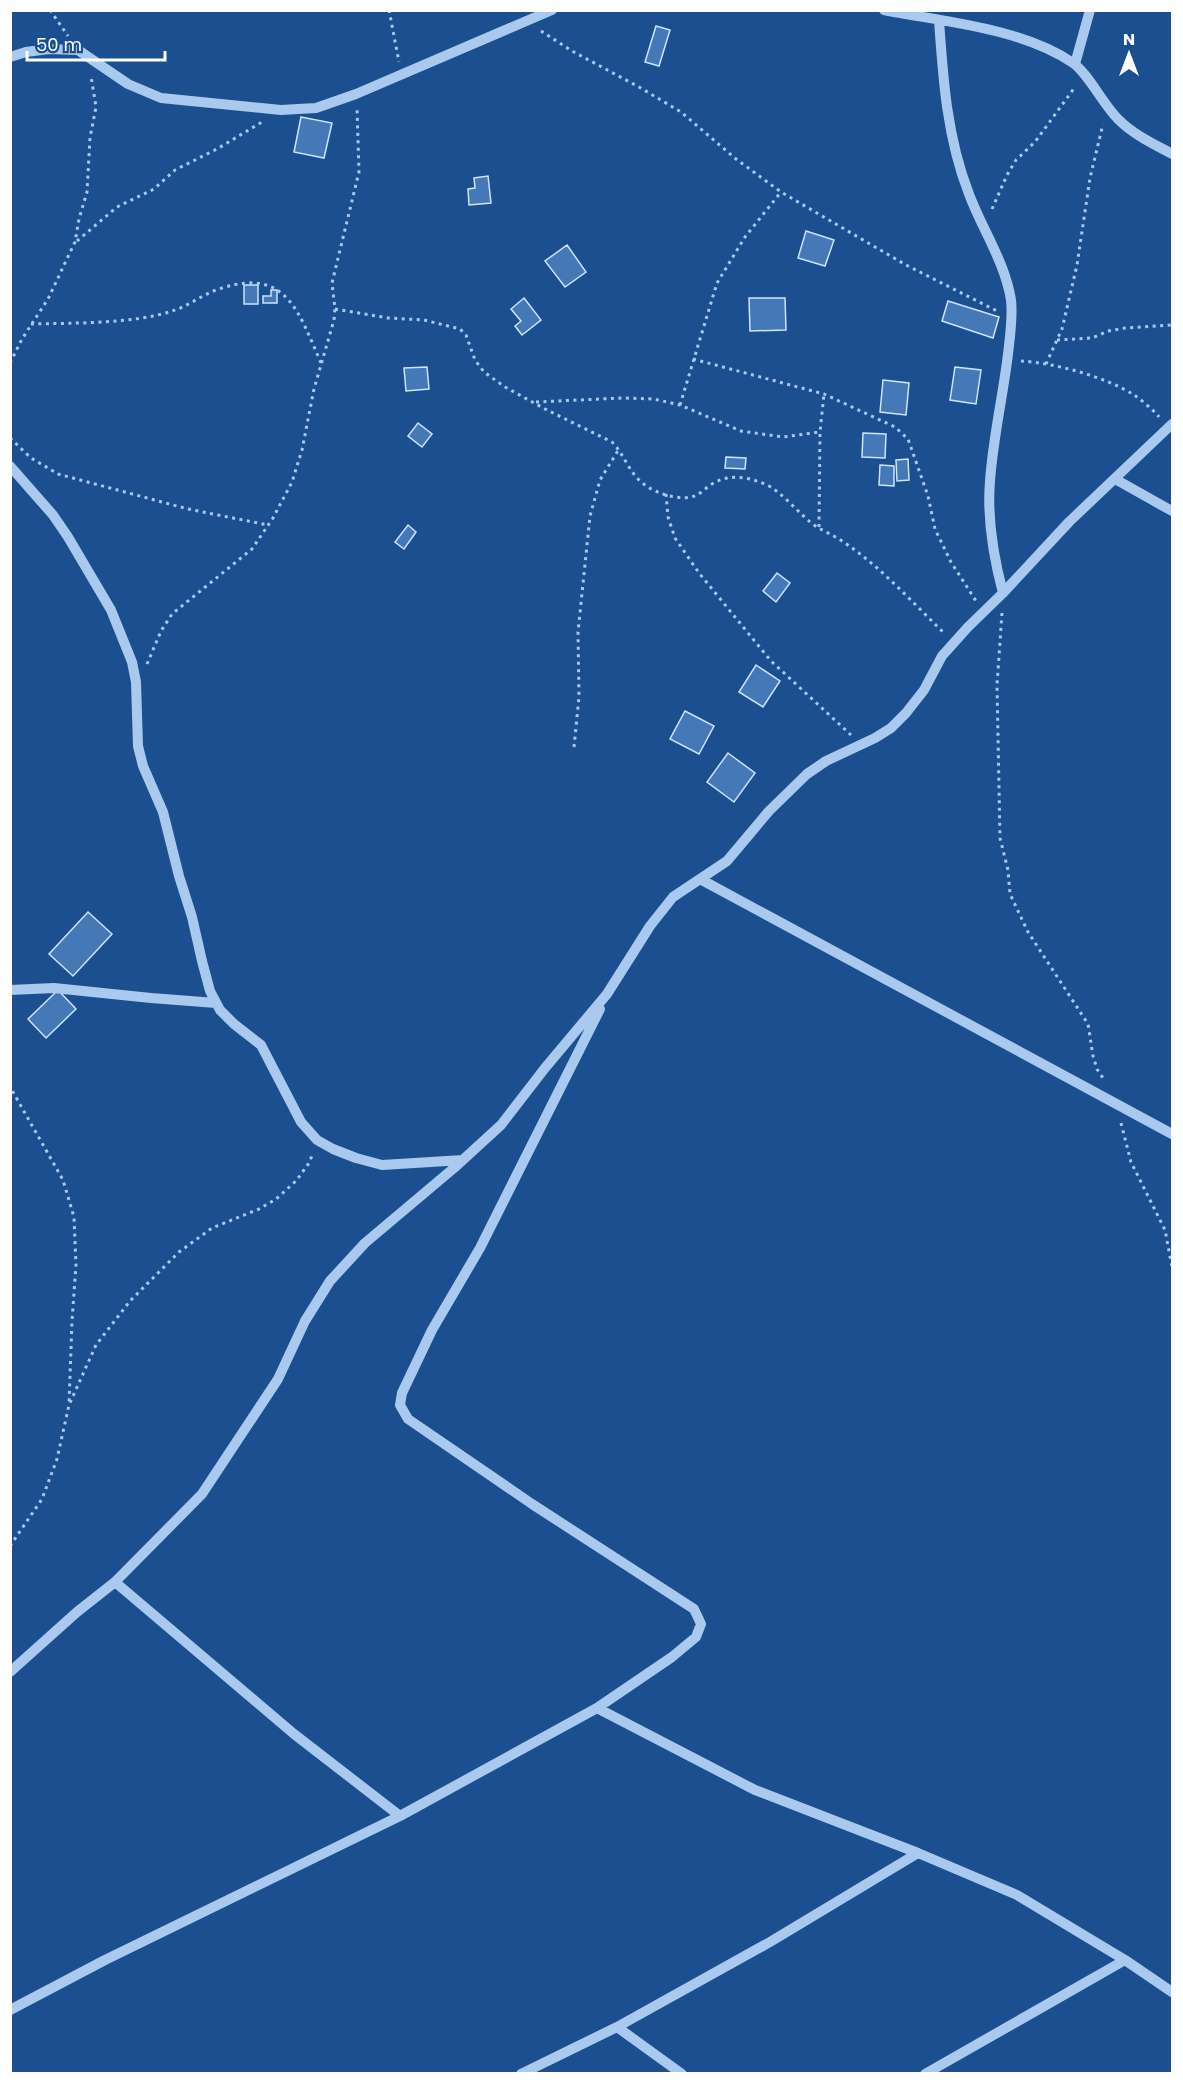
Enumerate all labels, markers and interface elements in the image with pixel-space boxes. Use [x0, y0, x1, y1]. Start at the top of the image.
scale bar [27, 24, 165, 62]
north arrow [1099, 24, 1159, 84]
text: N [1123, 28, 1135, 51]
text: 50 m [36, 32, 82, 57]

